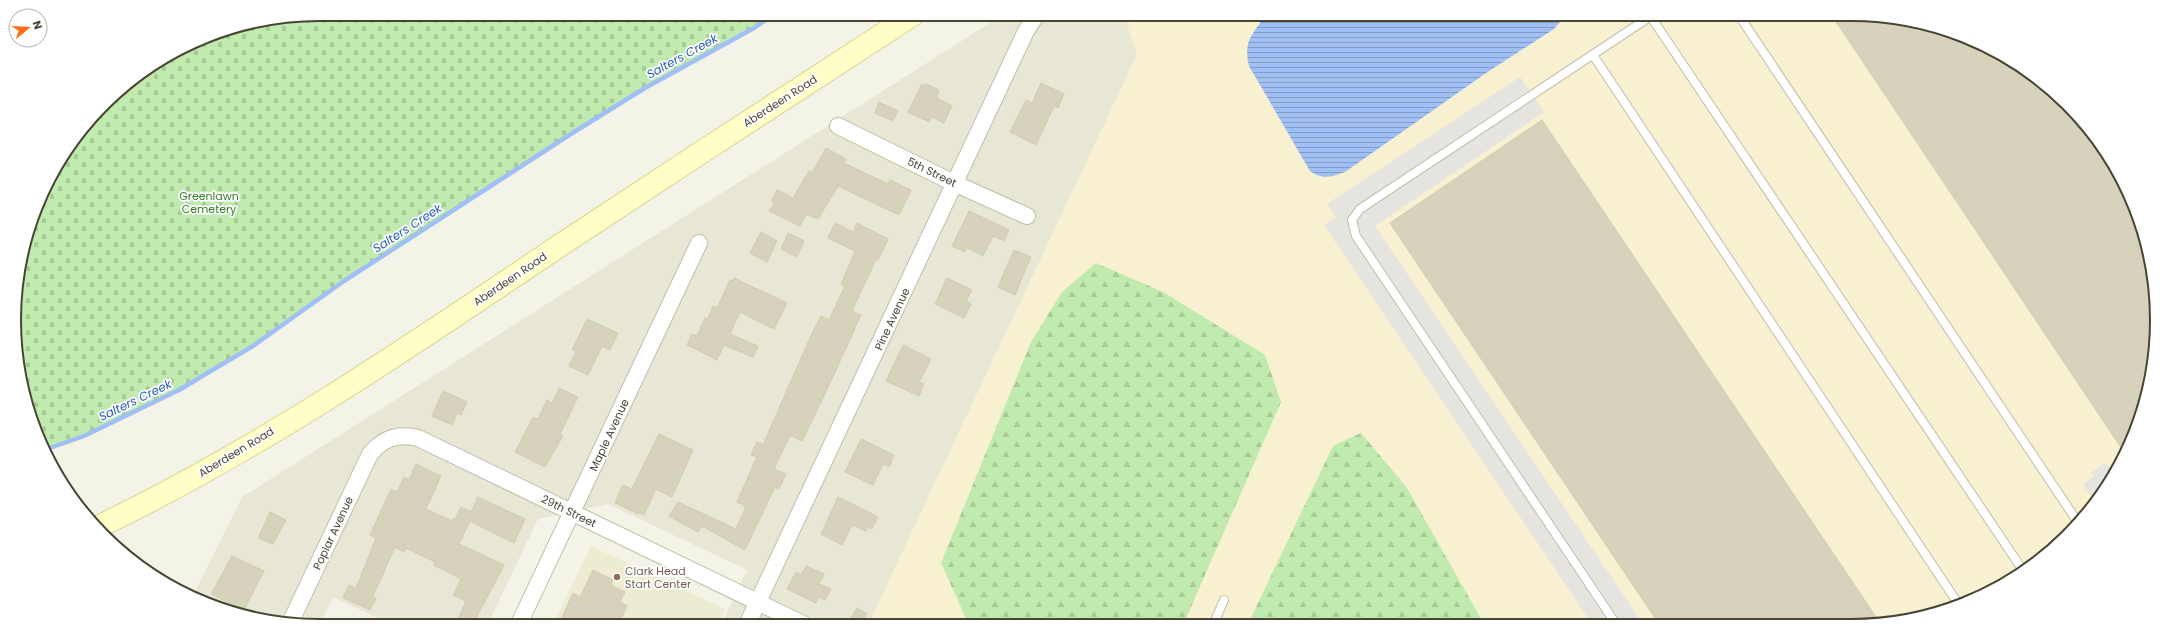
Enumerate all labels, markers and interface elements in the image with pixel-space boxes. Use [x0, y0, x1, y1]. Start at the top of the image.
north arrow [8, 8, 48, 48]
text: N [29, 18, 46, 31]
water label: Salters Creek [643, 29, 721, 83]
street label: Aberdeen Road [740, 71, 820, 131]
street label: 5th Street [905, 153, 959, 191]
park label: Greenlawn Cemetery [179, 188, 239, 217]
water label: Salters Creek [369, 199, 445, 257]
street label: Aberdeen Road [470, 248, 550, 310]
street label: Pine Avenue [871, 285, 914, 353]
water label: Salters Creek [96, 375, 175, 425]
street label: Maple Avenue [585, 396, 633, 474]
street label: Aberdeen Road [195, 423, 277, 481]
street label: 29th Street [539, 491, 599, 531]
street label: Poplar Avenue [309, 494, 357, 572]
place label: Clark Head Start Center [625, 563, 691, 592]
marker: Clark Head Start Center [612, 572, 622, 582]

